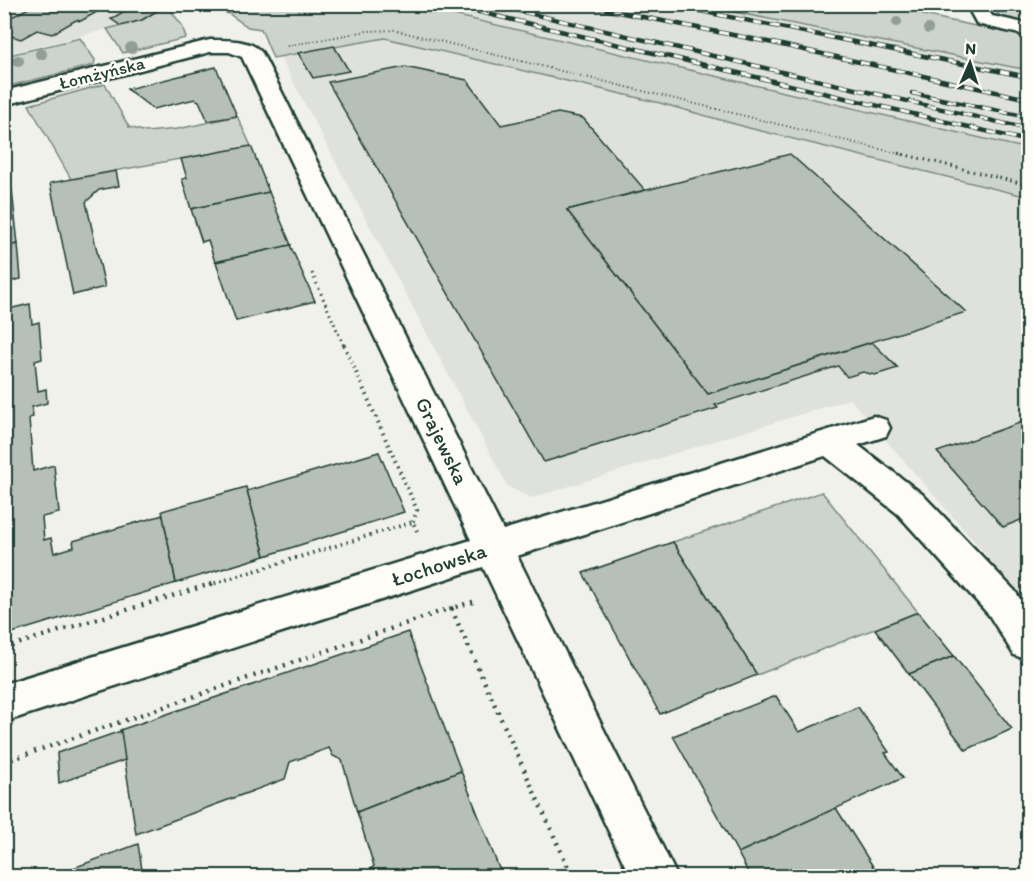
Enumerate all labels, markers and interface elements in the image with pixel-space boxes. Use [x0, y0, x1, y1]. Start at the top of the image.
north arrow [940, 33, 1000, 93]
text: N [965, 39, 977, 58]
street label: Łomżyńska [57, 52, 148, 94]
street label: Grajewska [411, 393, 474, 489]
street label: Łochowska [388, 537, 489, 592]

